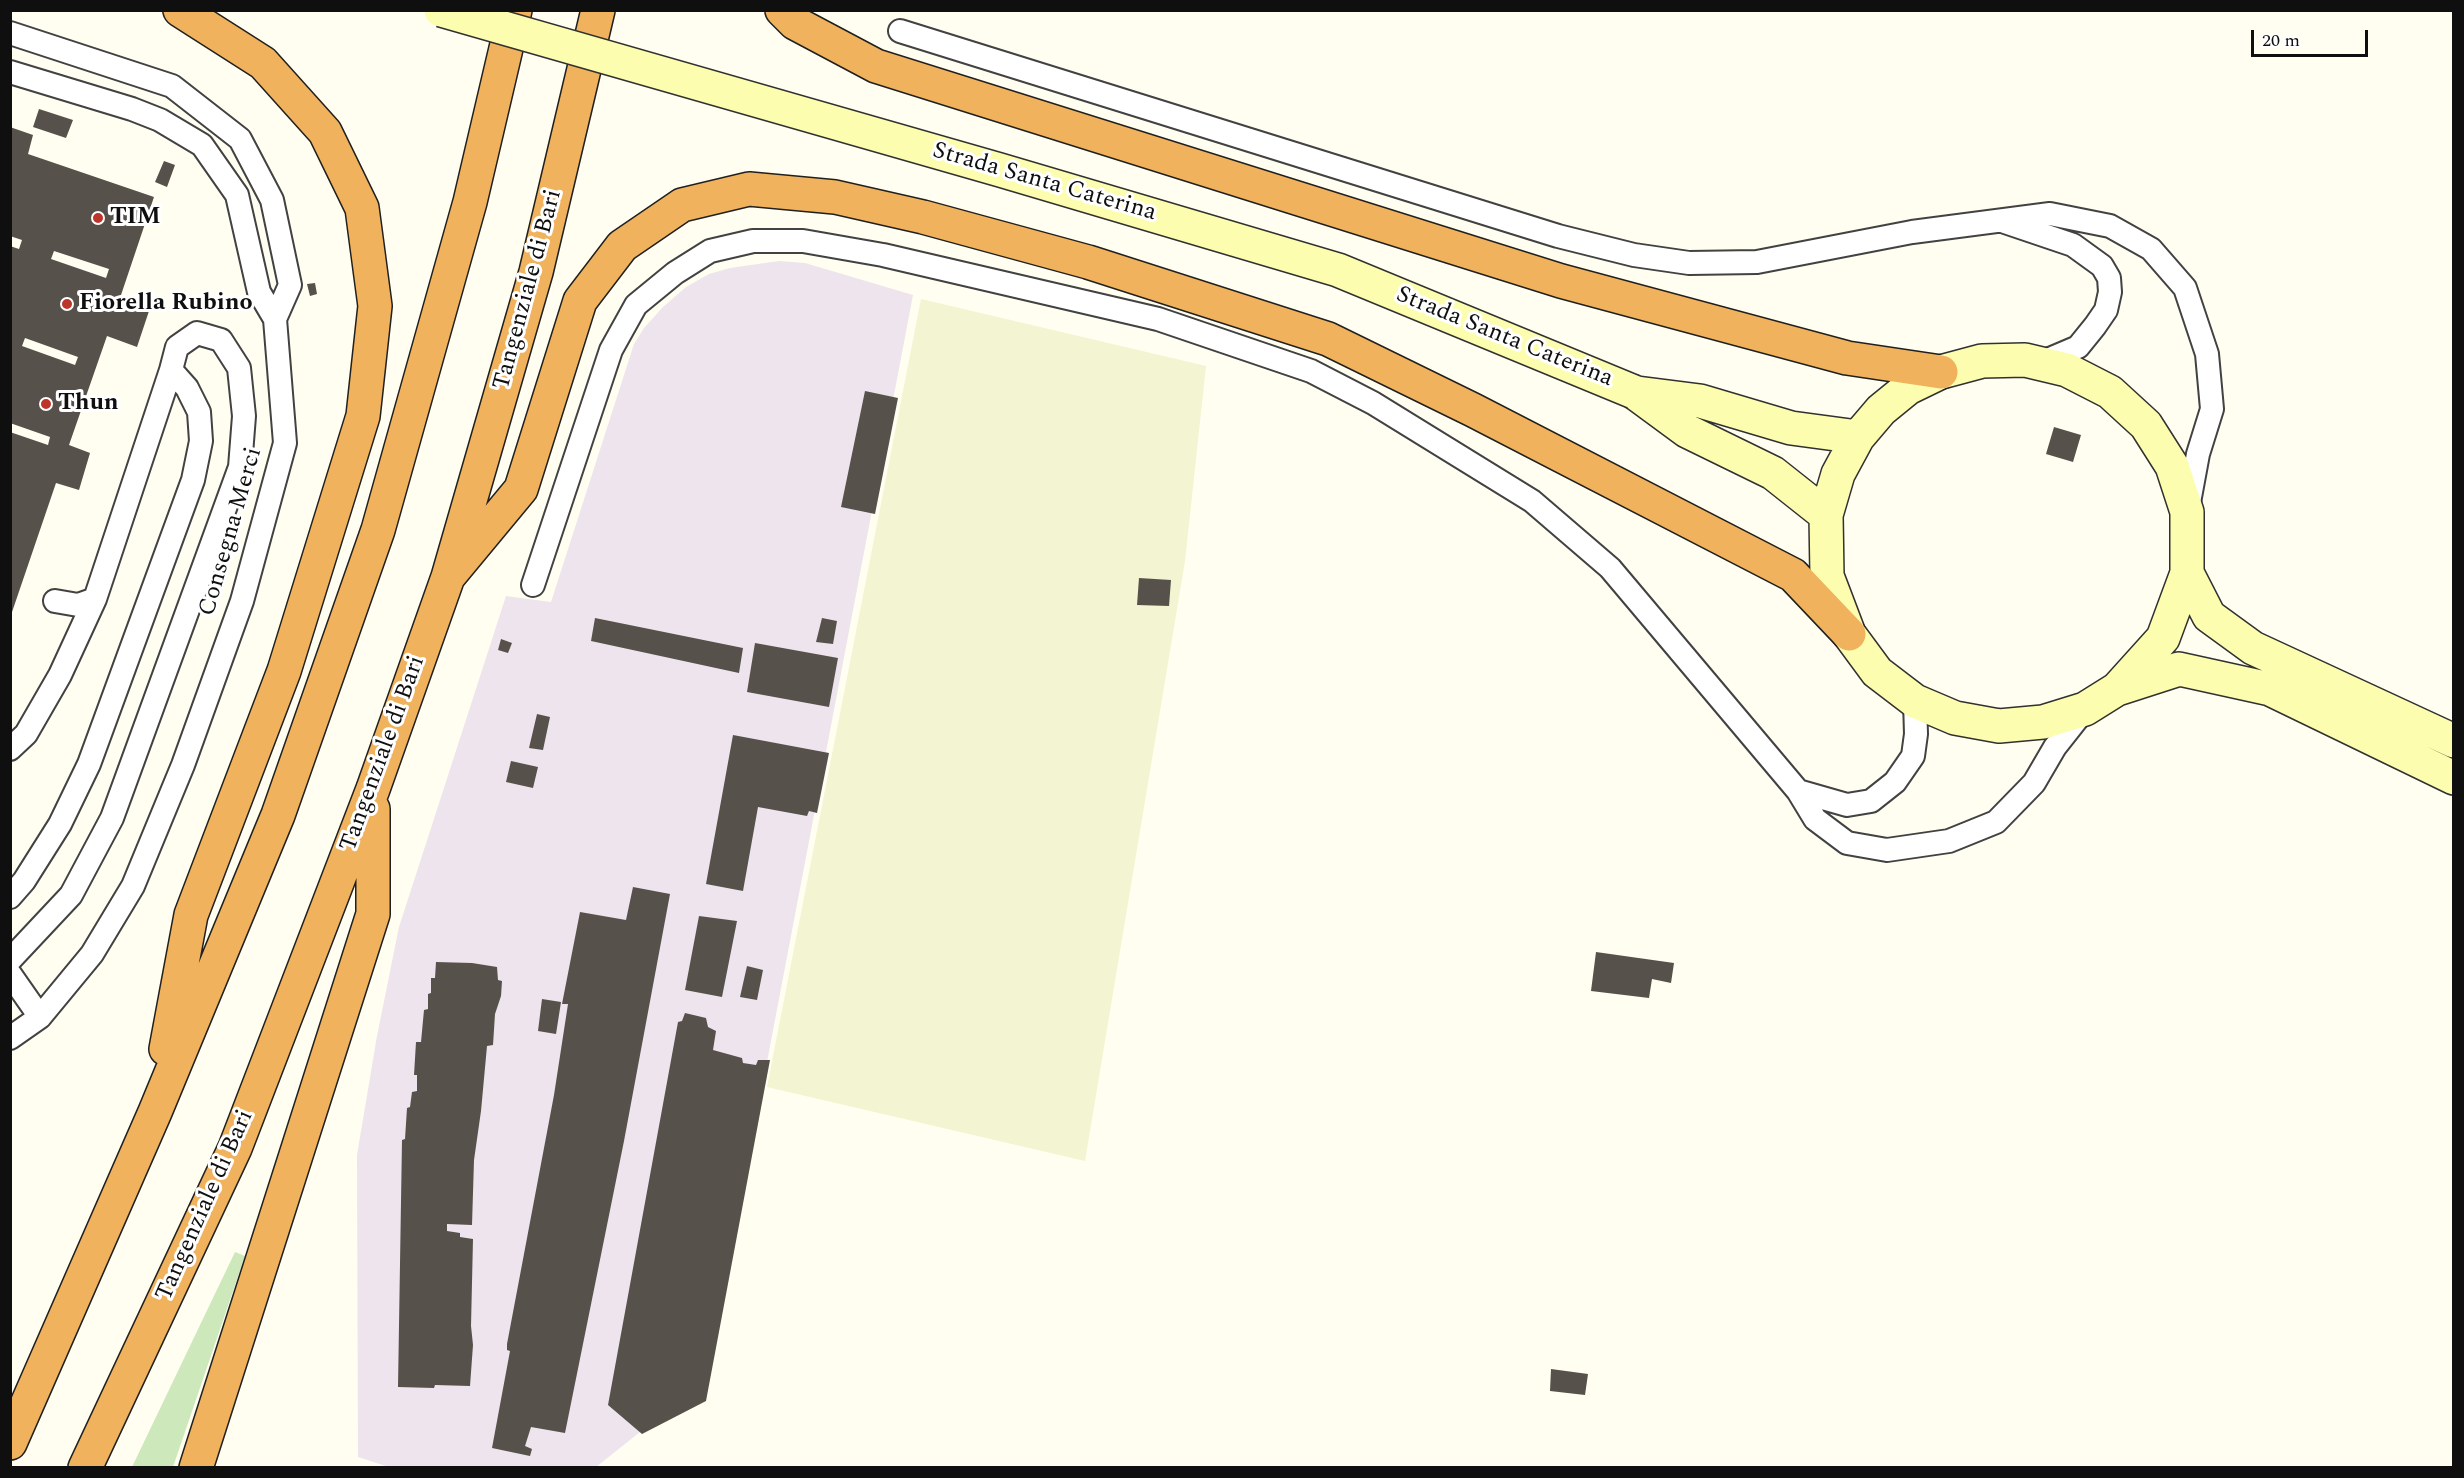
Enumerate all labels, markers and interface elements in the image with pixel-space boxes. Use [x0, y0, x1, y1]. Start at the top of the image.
scale bar [2254, 18, 2371, 56]
text: 20 m [2262, 27, 2300, 54]
street label: Strada Santa Caterina [929, 137, 1159, 229]
street label: Tangenziale di Bari [488, 187, 570, 393]
place label: TIM [110, 204, 161, 232]
marker: TIM [91, 211, 105, 225]
street label: Strada Santa Caterina [1391, 281, 1617, 395]
place label: Fiorella Rubino [79, 290, 253, 318]
marker: Fiorella Rubino [60, 297, 74, 311]
place label: Thun [58, 390, 119, 418]
marker: Thun [39, 397, 53, 411]
street label: Consegna Merci [194, 444, 270, 620]
street label: Tangenziale di Bari [335, 652, 433, 856]
street label: Tangenziale di Bari [151, 1106, 261, 1306]

